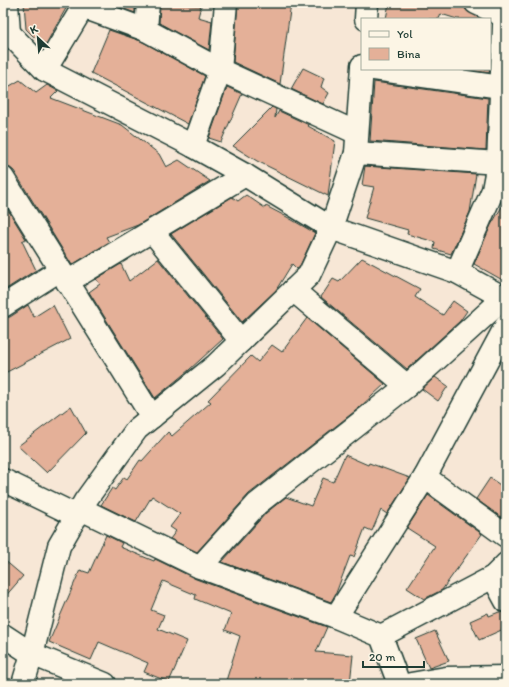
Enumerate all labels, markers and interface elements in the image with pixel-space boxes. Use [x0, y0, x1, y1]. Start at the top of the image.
north arrow [18, 18, 58, 58]
legend [361, 18, 491, 70]
text: K [28, 22, 41, 37]
text: Yol [397, 27, 413, 41]
text: Bina [397, 47, 421, 61]
scale bar [363, 643, 424, 669]
text: 20 m [369, 650, 396, 664]

